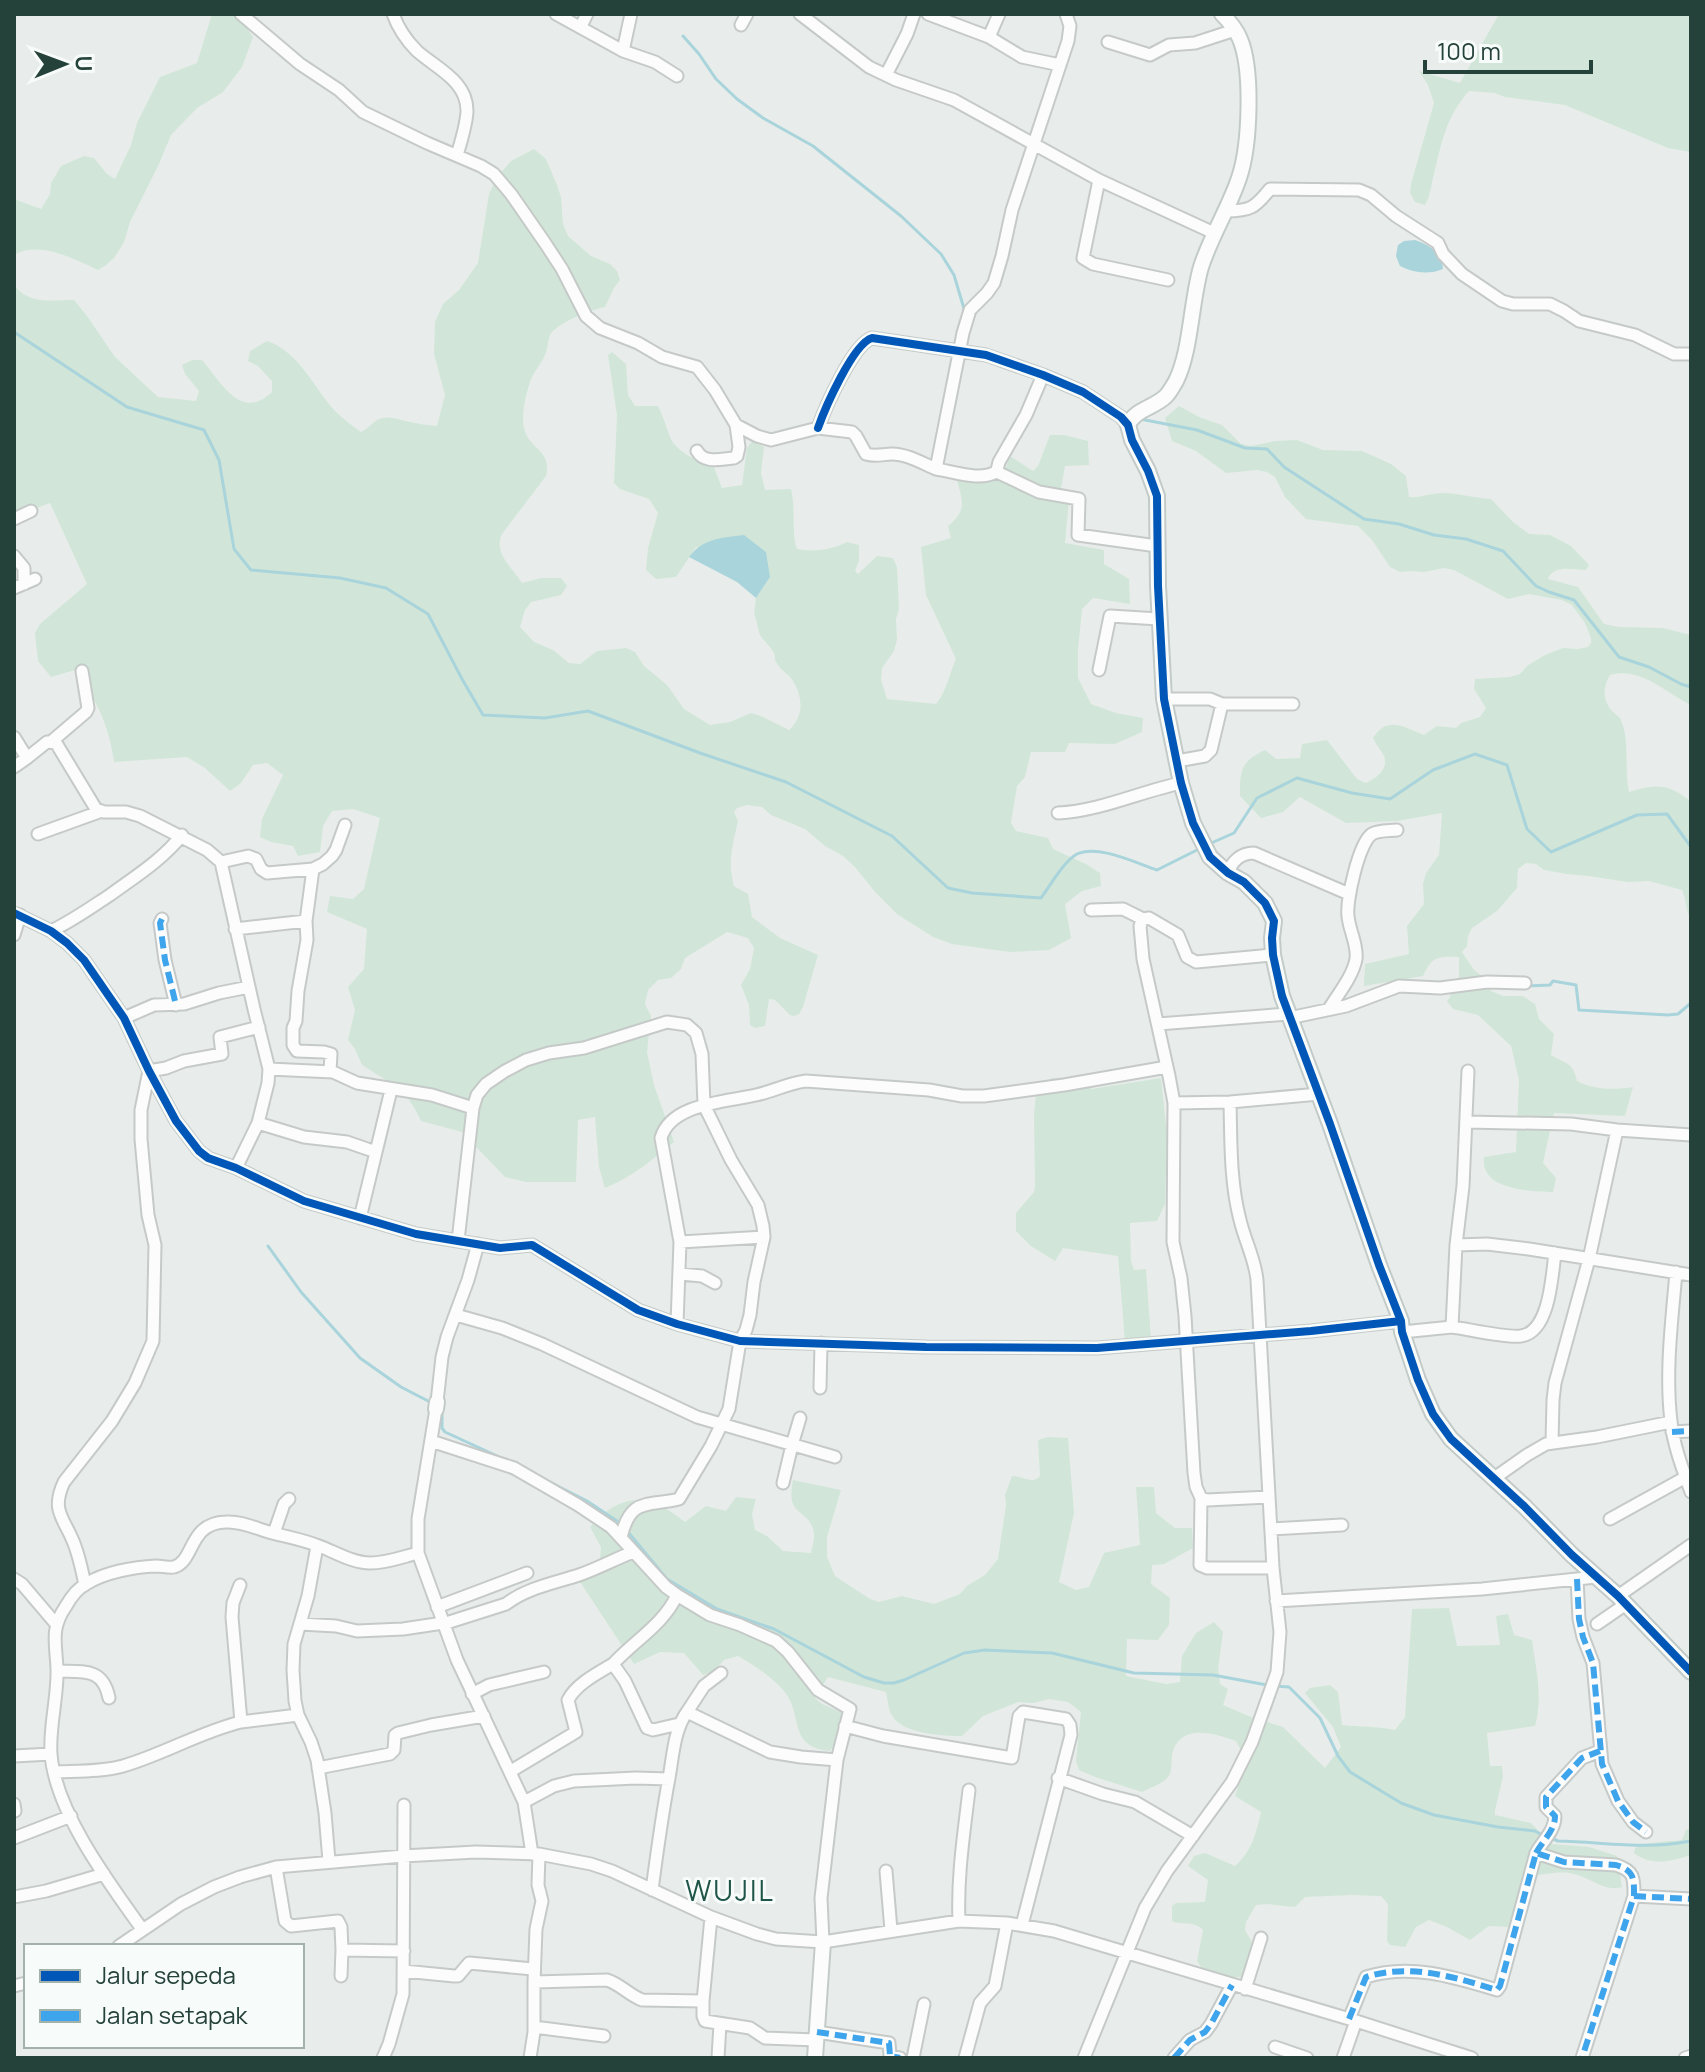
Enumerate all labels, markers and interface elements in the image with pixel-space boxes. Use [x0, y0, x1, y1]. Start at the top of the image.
north arrow [24, 24, 104, 104]
scale bar [1425, 24, 1591, 74]
text: 100 m [1437, 34, 1501, 67]
text: U [69, 55, 99, 72]
district label: WUJIL [685, 1871, 775, 1909]
legend [24, 1944, 304, 2048]
text: Jalur sepeda [96, 1958, 236, 1991]
text: Jalan setapak [96, 1998, 249, 2031]

